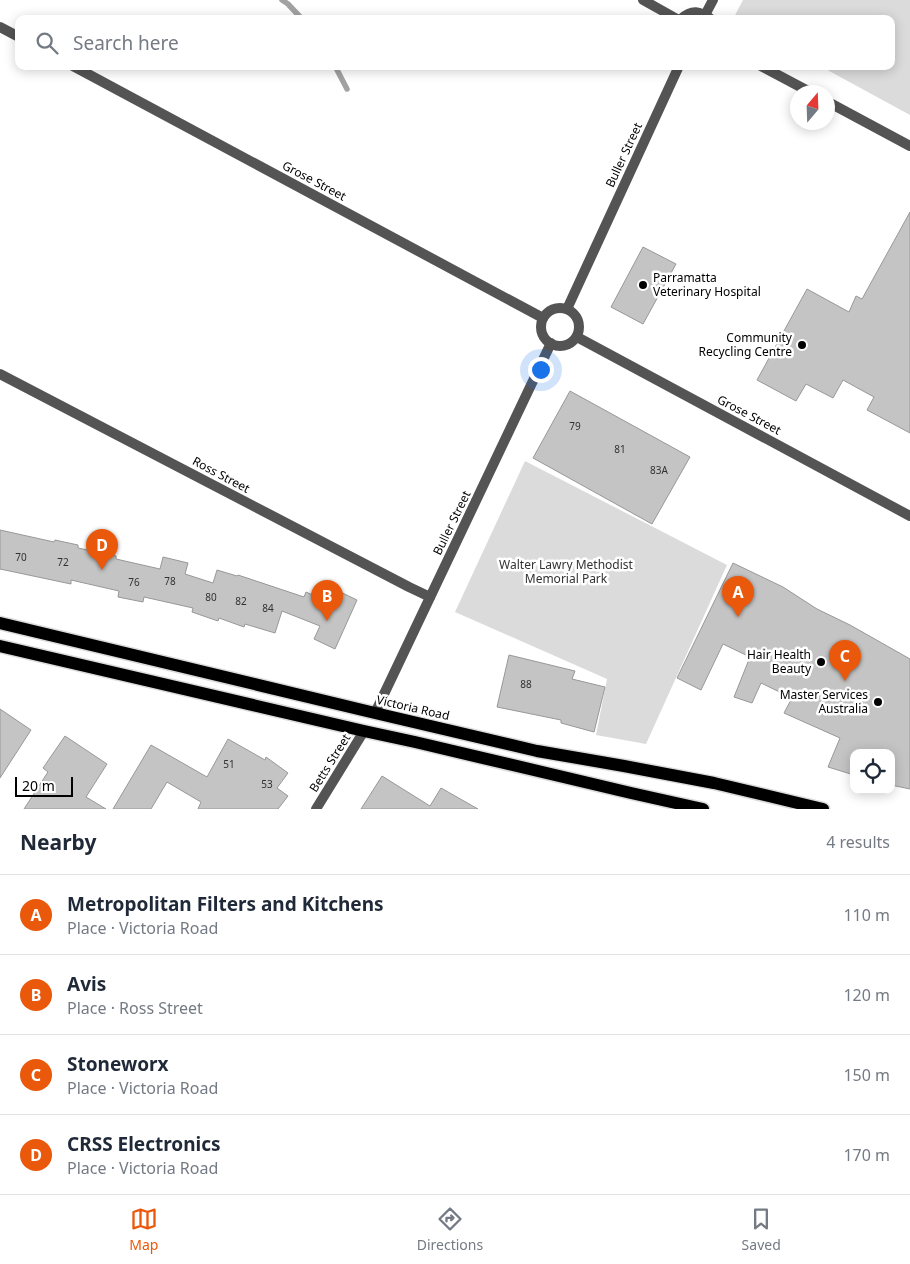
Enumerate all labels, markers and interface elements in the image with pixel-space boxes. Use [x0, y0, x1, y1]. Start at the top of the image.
search box [15, 15, 895, 70]
icon: search [33, 29, 61, 57]
text: Search here [73, 30, 179, 56]
north arrow [790, 85, 835, 130]
street label: Buller Street [601, 119, 646, 190]
street label: Grose Street [279, 157, 350, 205]
place label: Parramatta Veterinary Hospital [653, 269, 761, 300]
marker: Parramatta Veterinary Hospital [637, 279, 649, 291]
place label: Community Recycling Centre [698, 329, 793, 360]
marker: Community Recycling Centre [796, 339, 808, 351]
your location [528, 357, 554, 383]
street label: Grose Street [714, 391, 785, 439]
house number: 79 [569, 419, 581, 433]
house number: 81 [614, 442, 626, 456]
street label: Ross Street [189, 452, 254, 497]
house number: 83A [650, 463, 669, 477]
street label: Buller Street [429, 487, 475, 558]
pin: D [86, 529, 118, 570]
house number: 70 [15, 550, 27, 564]
house number: 72 [57, 555, 69, 569]
park label: Walter Lawry Methodist Memorial Park [499, 556, 634, 587]
house number: 78 [164, 574, 176, 588]
house number: 76 [128, 575, 140, 589]
pin: A [722, 576, 754, 617]
pin: B [311, 580, 343, 621]
house number: 80 [205, 590, 217, 604]
house number: 82 [235, 594, 247, 608]
house number: 84 [262, 601, 274, 615]
pin: C [829, 640, 861, 681]
place label: Hair Health Beauty [747, 646, 812, 677]
marker: Hair Health Beauty [815, 656, 827, 668]
house number: 88 [520, 677, 532, 691]
place label: Master Services Australia [780, 686, 868, 717]
street label: Victoria Road [375, 691, 451, 724]
marker: Master Services Australia [872, 696, 884, 708]
street label: Betts Street [305, 730, 355, 795]
map controls [850, 749, 895, 794]
button: locate [850, 749, 895, 794]
house number: 51 [223, 757, 235, 771]
scale bar [15, 774, 72, 797]
text: 20 m [22, 776, 55, 795]
house number: 53 [261, 777, 273, 791]
text: Nearby [20, 828, 96, 856]
text: 4 results [826, 831, 890, 853]
text: Metropolitan Filters and Kitchens [67, 891, 384, 917]
text: A [30, 904, 42, 926]
text: 110 m [843, 904, 890, 926]
text: Place · Victoria Road [67, 917, 218, 939]
text: Avis [67, 971, 106, 997]
text: B [31, 984, 41, 1006]
text: 120 m [843, 984, 890, 1006]
text: Place · Ross Street [67, 997, 203, 1019]
text: Stoneworx [67, 1051, 169, 1077]
text: C [31, 1064, 41, 1086]
text: 150 m [843, 1064, 890, 1086]
text: Place · Victoria Road [67, 1077, 218, 1099]
text: CRSS Electronics [67, 1131, 221, 1157]
text: D [30, 1144, 42, 1166]
text: 170 m [843, 1144, 890, 1166]
text: Place · Victoria Road [67, 1157, 218, 1179]
tab: Map [129, 1205, 158, 1254]
tab: Directions [417, 1205, 483, 1254]
tab: Saved [742, 1205, 781, 1254]

